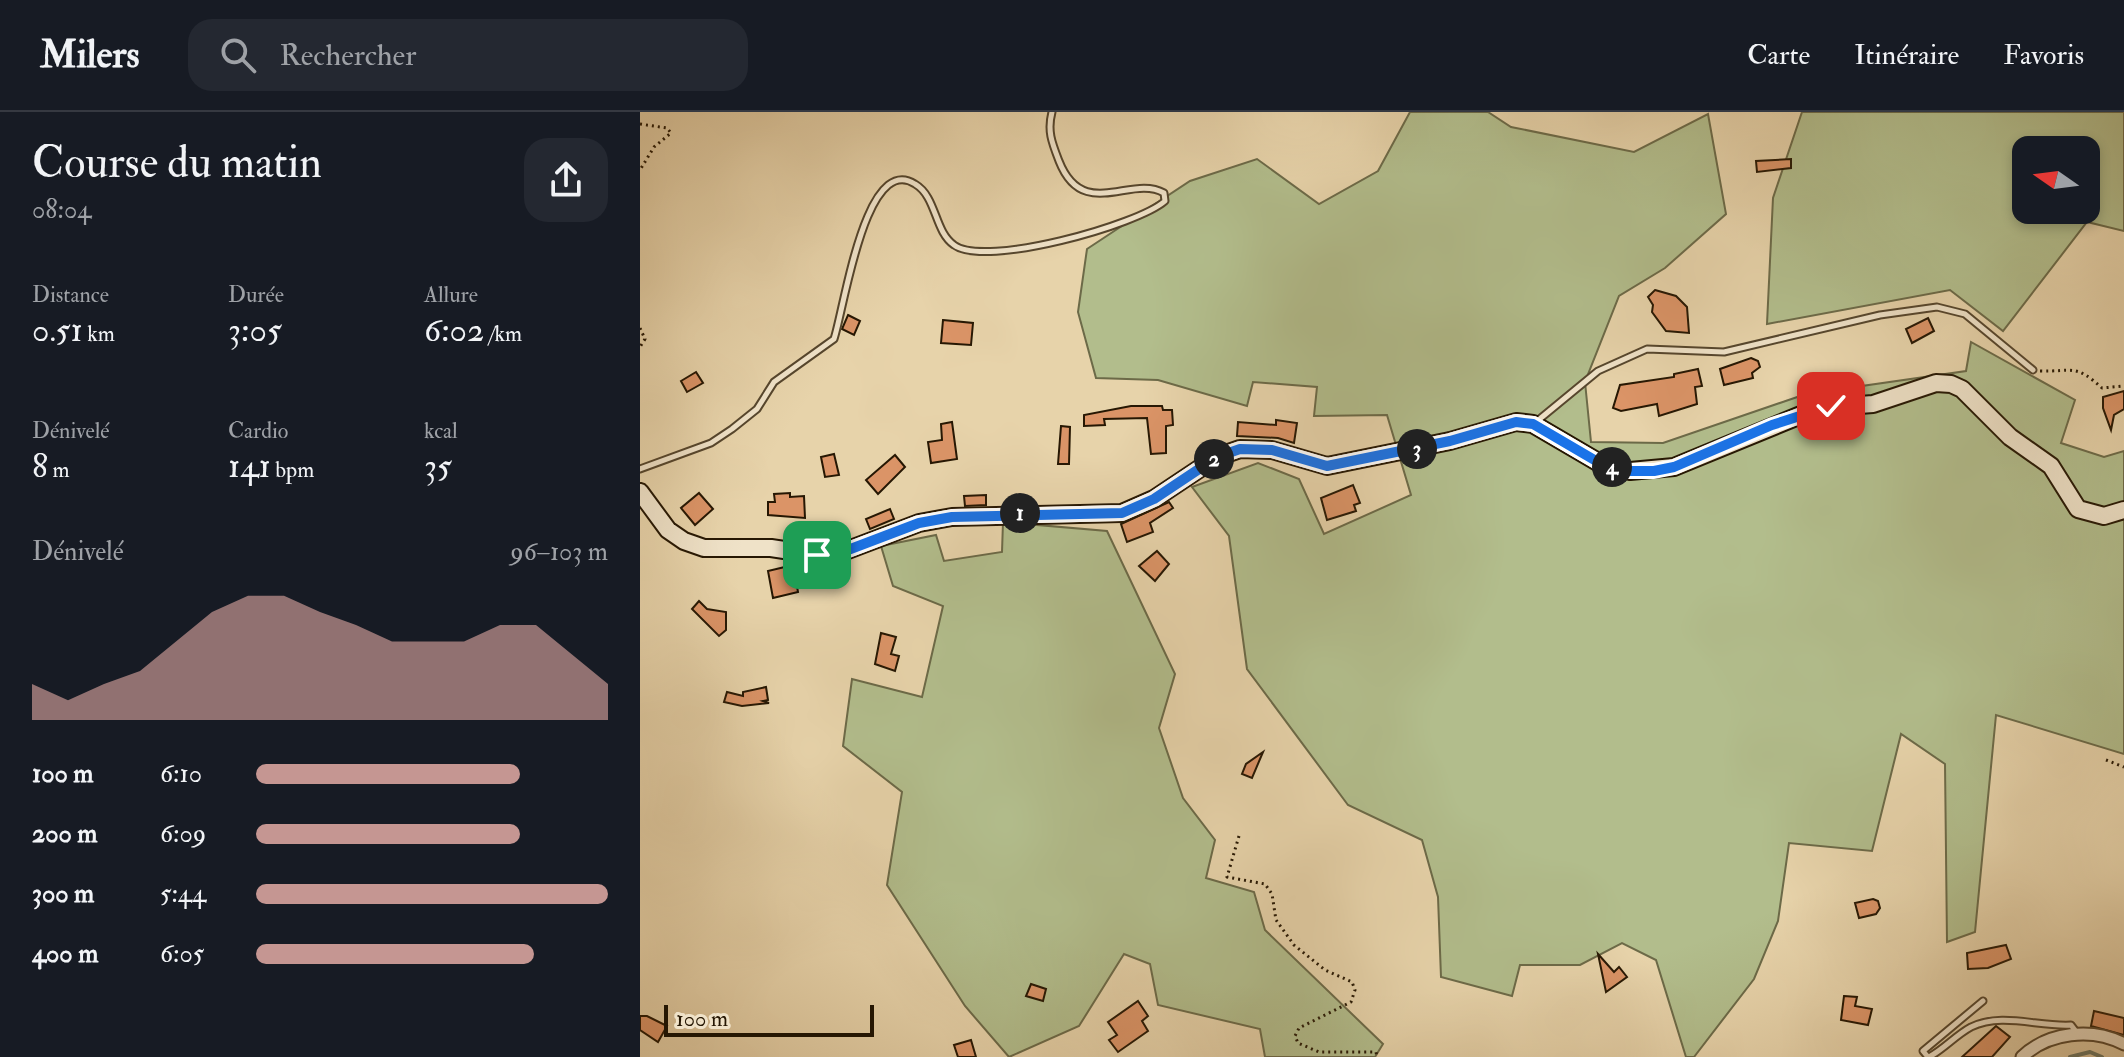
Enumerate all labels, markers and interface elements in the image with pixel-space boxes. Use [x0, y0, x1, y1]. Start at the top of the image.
search box [188, 19, 748, 91]
text: Milers [40, 31, 140, 79]
icon: search [216, 33, 260, 77]
text: Rechercher [280, 37, 416, 74]
text: Carte [1747, 38, 1810, 73]
text: Itinéraire [1854, 38, 1959, 73]
text: Favoris [2003, 38, 2084, 73]
text: Course du matin [32, 136, 322, 191]
north arrow [2012, 136, 2100, 224]
map controls [2012, 136, 2100, 224]
button: share [524, 138, 608, 222]
text: 08:04 [32, 194, 91, 226]
text: Distance [32, 281, 109, 309]
text: Durée [228, 281, 284, 309]
text: Allure [424, 281, 478, 309]
text: 0.51 [32, 309, 83, 352]
text: 3:05 [228, 309, 282, 352]
text: 6:02 [424, 309, 484, 352]
text: km [83, 320, 115, 348]
text: /km [484, 320, 522, 348]
pin [1797, 372, 1865, 440]
icon: check [1809, 384, 1853, 428]
text: Dénivelé [32, 417, 109, 445]
text: Cardio [228, 417, 288, 445]
text: kcal [424, 417, 458, 445]
pin: 3 [1397, 429, 1437, 469]
text: 3 [1413, 435, 1421, 463]
pin: 2 [1194, 439, 1234, 479]
text: 8 [32, 445, 48, 488]
text: 141 [228, 445, 271, 488]
text: 35 [424, 445, 452, 488]
text: 2 [1208, 445, 1220, 473]
pin: 4 [1592, 447, 1632, 487]
text: 4 [1606, 453, 1618, 481]
text: m [48, 456, 70, 484]
text: bpm [271, 456, 314, 484]
pin: 1 [1000, 493, 1040, 533]
text: 1 [1016, 499, 1024, 527]
pin [783, 521, 851, 589]
icon: arrive [795, 533, 839, 577]
text: Dénivelé [32, 536, 124, 568]
text: 96–103 m [510, 536, 608, 568]
text: 100 m [32, 758, 93, 790]
text: 6:10 [160, 758, 202, 790]
text: 200 m [32, 818, 97, 850]
text: 6:09 [160, 818, 206, 850]
text: 300 m [32, 878, 94, 910]
text: 5:44 [160, 878, 206, 910]
text: 400 m [32, 938, 98, 970]
text: 6:05 [160, 938, 204, 970]
scale bar [664, 1001, 874, 1037]
text: 100 m [676, 1005, 728, 1033]

